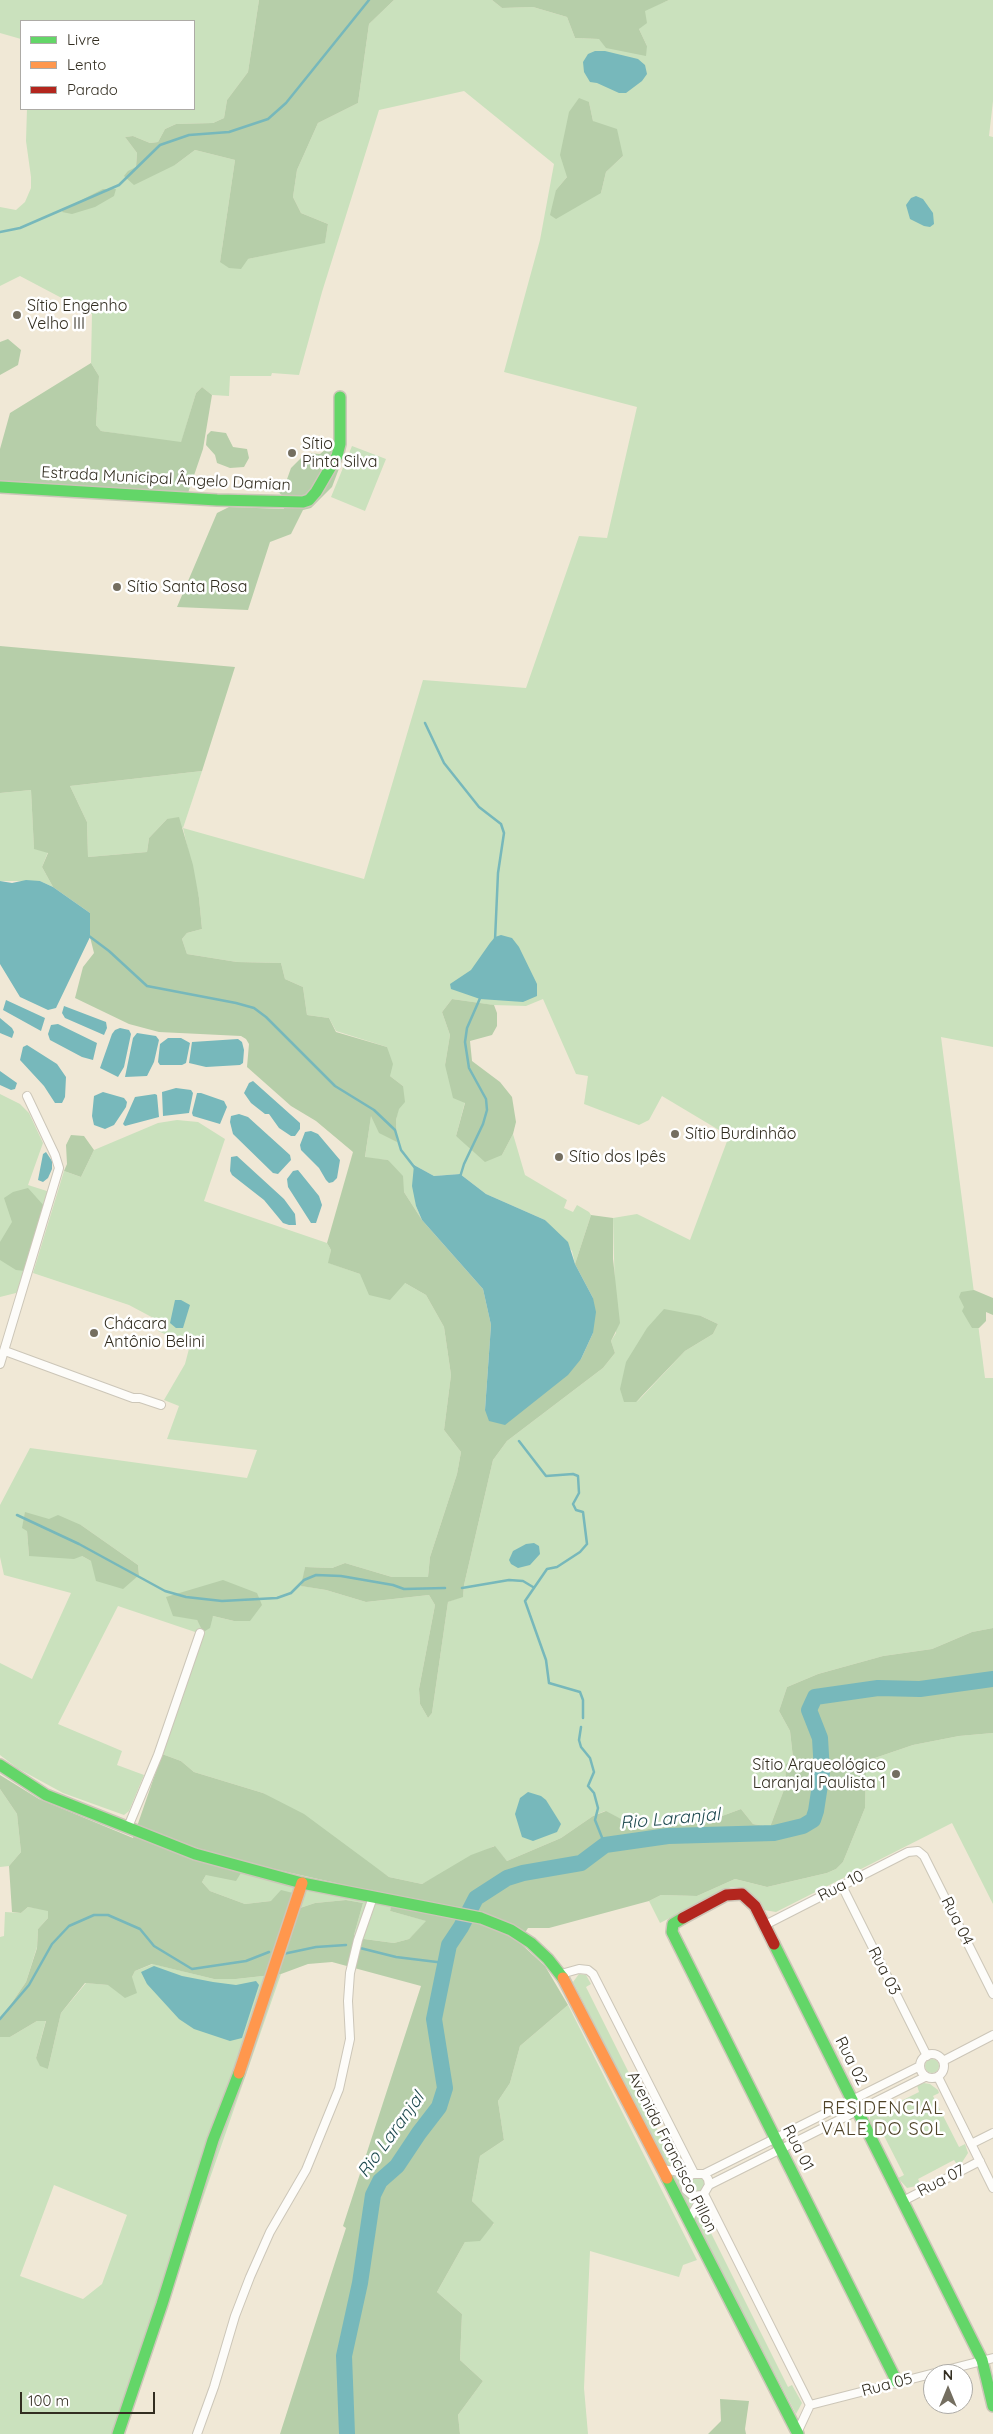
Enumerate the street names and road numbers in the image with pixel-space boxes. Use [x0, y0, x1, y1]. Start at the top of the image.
street label: Estrada Municipal Ângelo Damian [41, 463, 291, 495]
street label: Rua 10 [815, 1866, 867, 1906]
street label: Rua 04 [937, 1894, 977, 1948]
street label: Rua 03 [864, 1944, 904, 1998]
street label: Rua 02 [831, 2033, 871, 2089]
street label: Avenida Francisco Pillon [623, 2068, 721, 2236]
street label: Rua 01 [778, 2122, 818, 2174]
street label: Rua 07 [914, 2161, 968, 2201]
street label: Rua 05 [859, 2369, 915, 2401]

